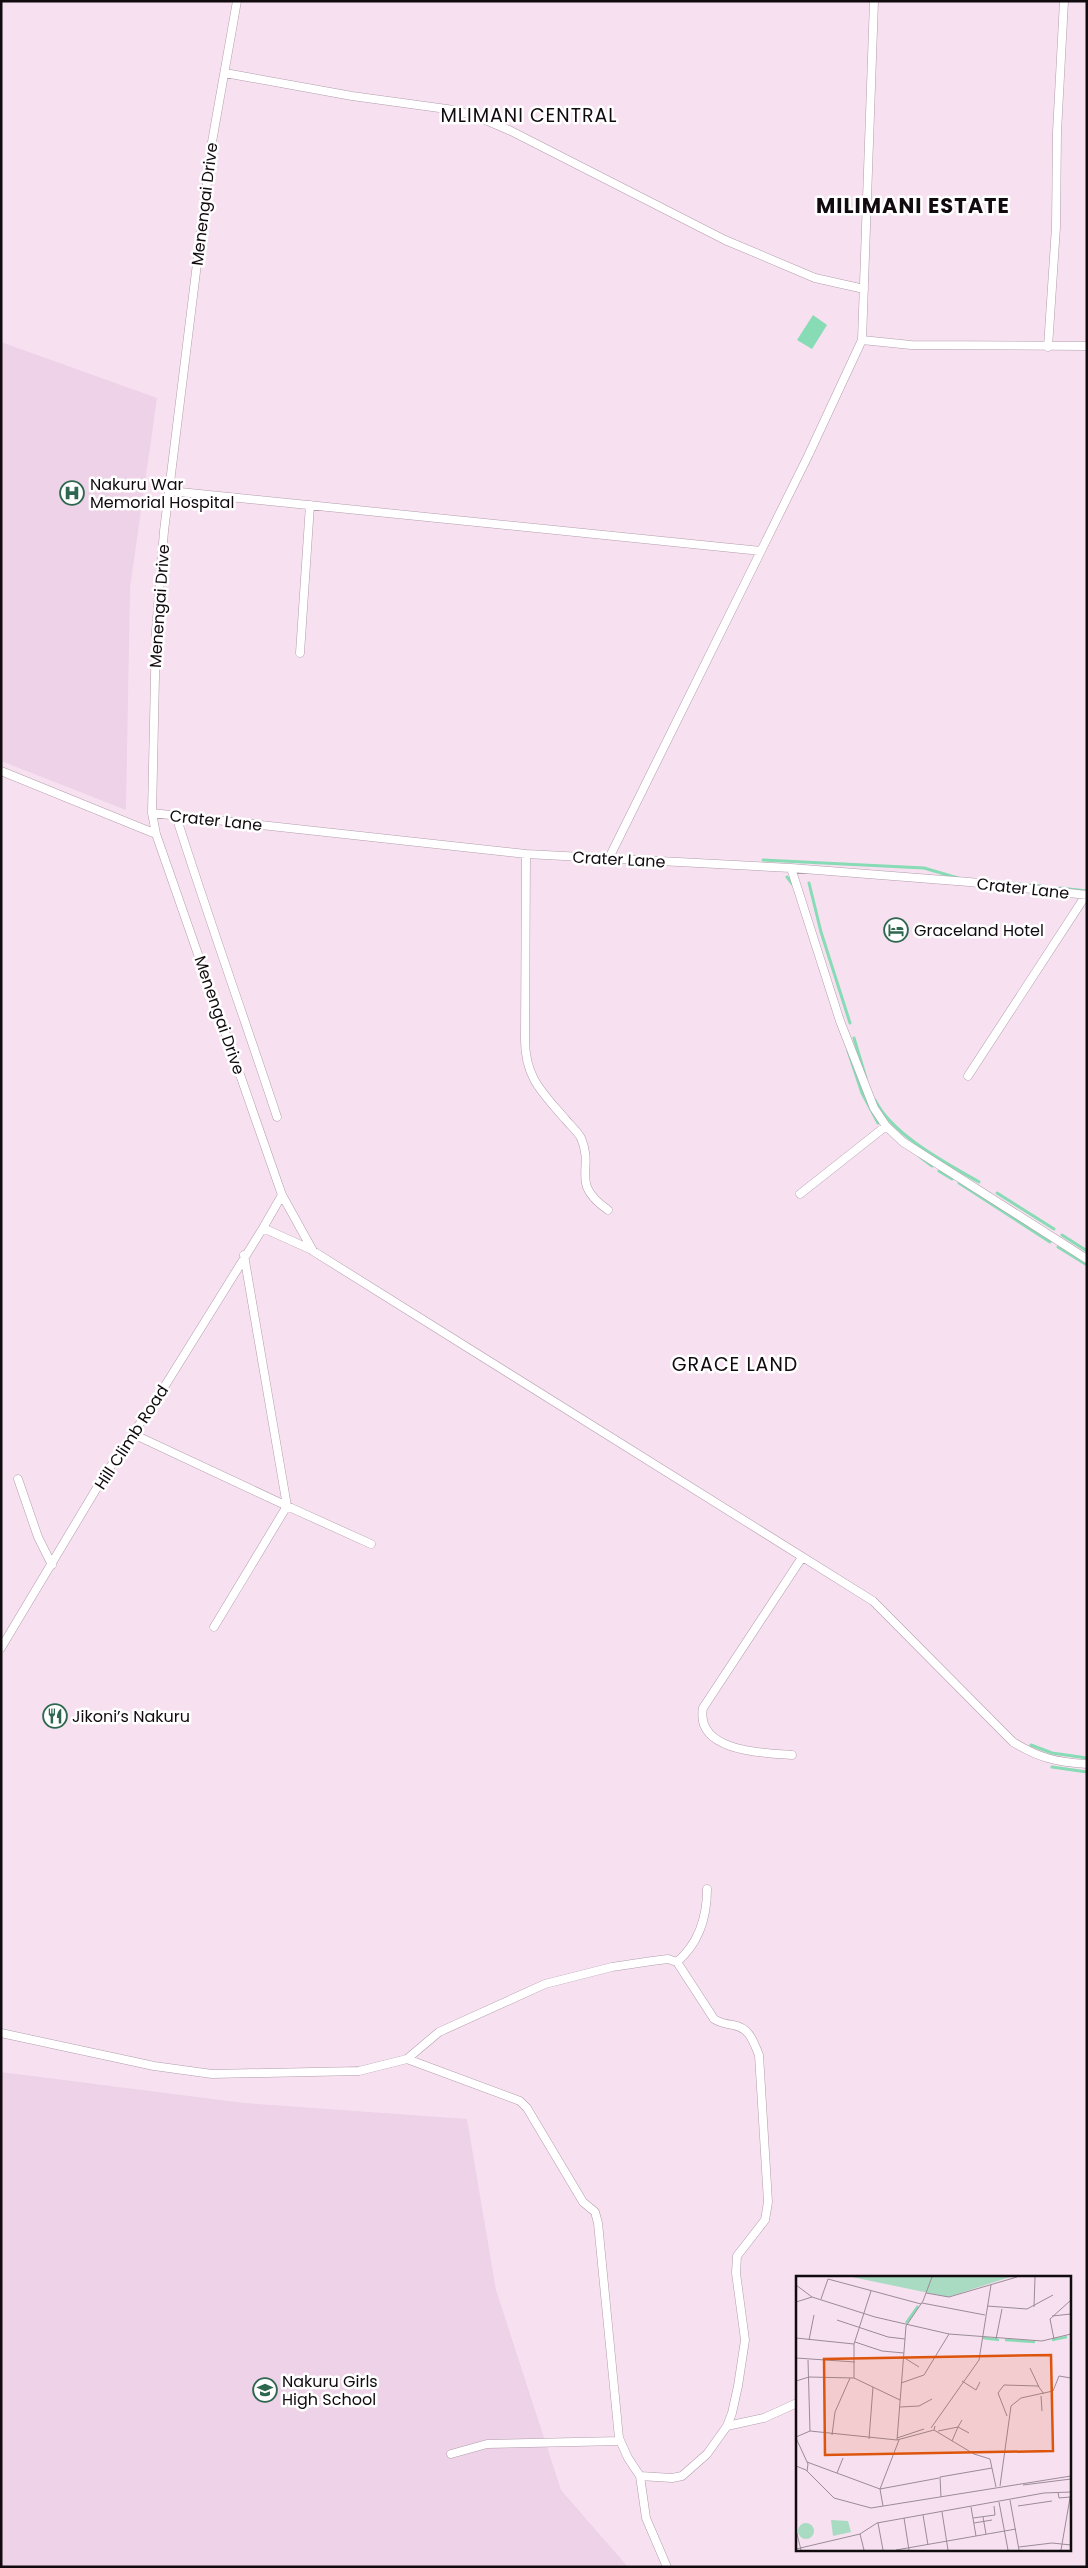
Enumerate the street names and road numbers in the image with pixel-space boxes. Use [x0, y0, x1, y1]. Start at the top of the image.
street label: Menengai Drive [186, 141, 223, 267]
street label: Menengai Drive [144, 543, 175, 669]
street label: Crater Lane [168, 804, 263, 837]
street label: Crater Lane [572, 846, 666, 873]
street label: Crater Lane [975, 872, 1070, 905]
street label: Menengai Drive [188, 953, 251, 1078]
street label: Hill Climb Road [89, 1380, 174, 1494]

